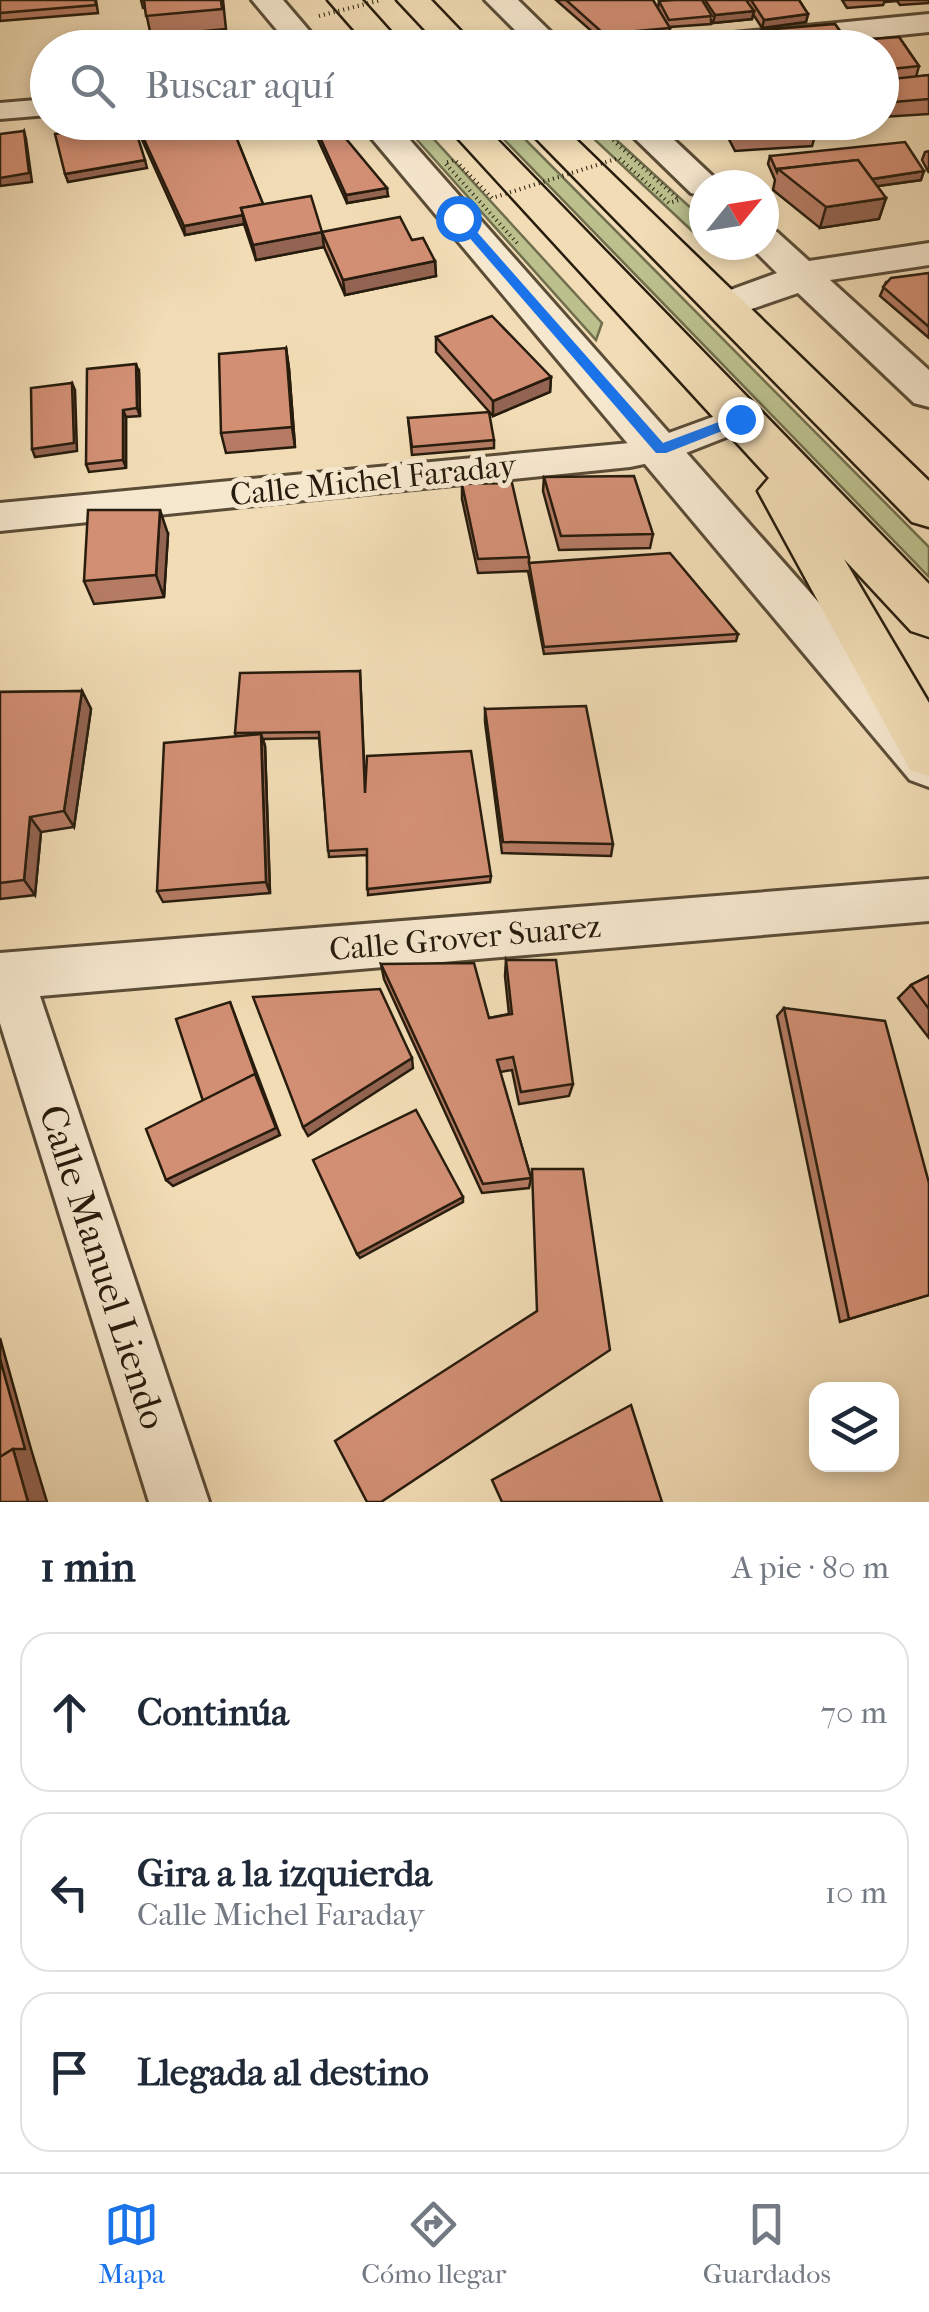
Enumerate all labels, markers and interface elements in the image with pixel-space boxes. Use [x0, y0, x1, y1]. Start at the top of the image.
search box [30, 30, 899, 140]
icon: search [65, 58, 120, 113]
text: Buscar aquí [145, 63, 334, 108]
north arrow [689, 170, 779, 260]
route start [436, 196, 482, 242]
route end [718, 397, 764, 443]
street label: Calle Michel Faraday [228, 446, 519, 513]
street label: Calle Grover Suarez [328, 908, 602, 968]
street label: Calle Manuel Liendo [29, 1099, 177, 1435]
map controls [809, 1382, 899, 1472]
button: layers [809, 1382, 899, 1472]
text: 1 min [40, 1543, 136, 1592]
text: A pie · 80 m [732, 1549, 889, 1586]
icon: ahead [42, 1685, 97, 1740]
text: Continúa [137, 1690, 289, 1735]
text: 70 m [821, 1694, 887, 1731]
text: Gira a la izquierda [137, 1851, 432, 1896]
icon: left [42, 1865, 97, 1920]
text: 10 m [825, 1874, 887, 1911]
text: Calle Michel Faraday [137, 1896, 424, 1933]
icon: arrive [42, 2045, 97, 2100]
text: Llegada al destino [137, 2050, 429, 2095]
tab: Mapa [98, 2197, 165, 2290]
tab: Cómo llegar [361, 2197, 506, 2290]
tab: Guardados [703, 2197, 831, 2290]

